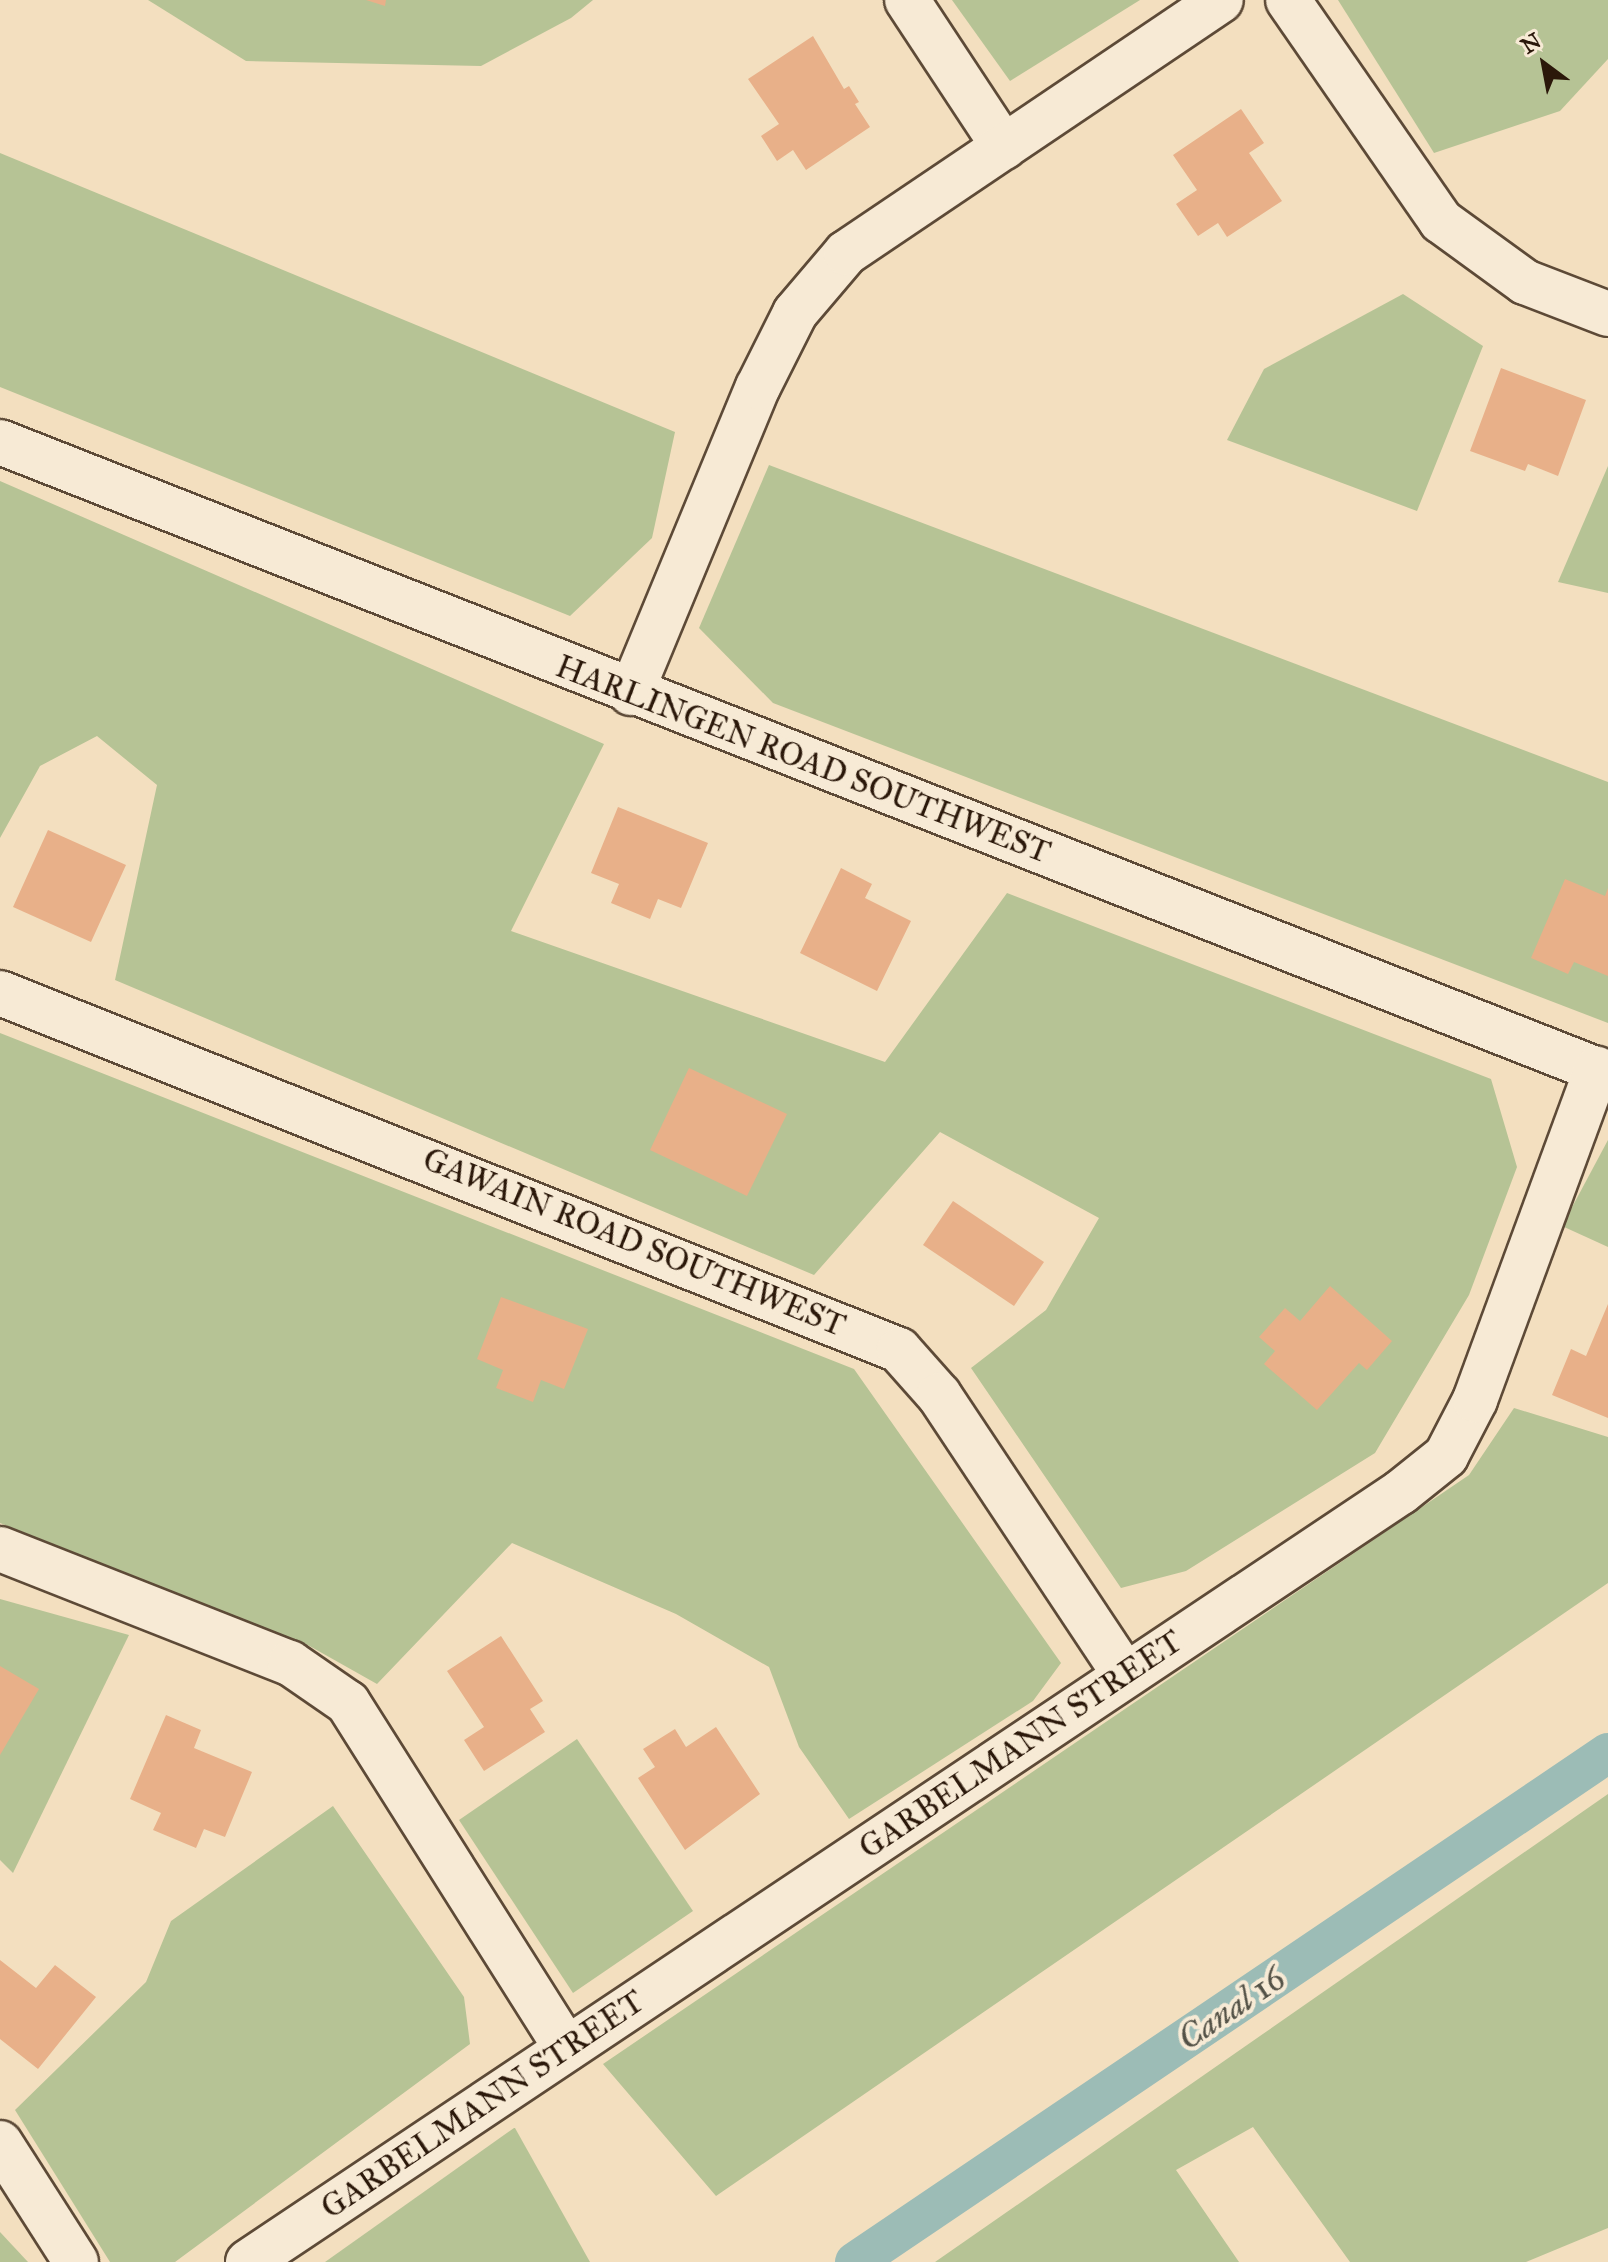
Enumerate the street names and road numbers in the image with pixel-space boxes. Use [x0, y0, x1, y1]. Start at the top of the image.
street label: HARLINGEN ROAD SOUTHWEST [550, 648, 1056, 872]
street label: GAWAIN ROAD SOUTHWEST [417, 1141, 851, 1345]
street label: GARBELMANN STREET [852, 1622, 1190, 1868]
street label: GARBELMANN STREET [314, 1982, 652, 2228]

